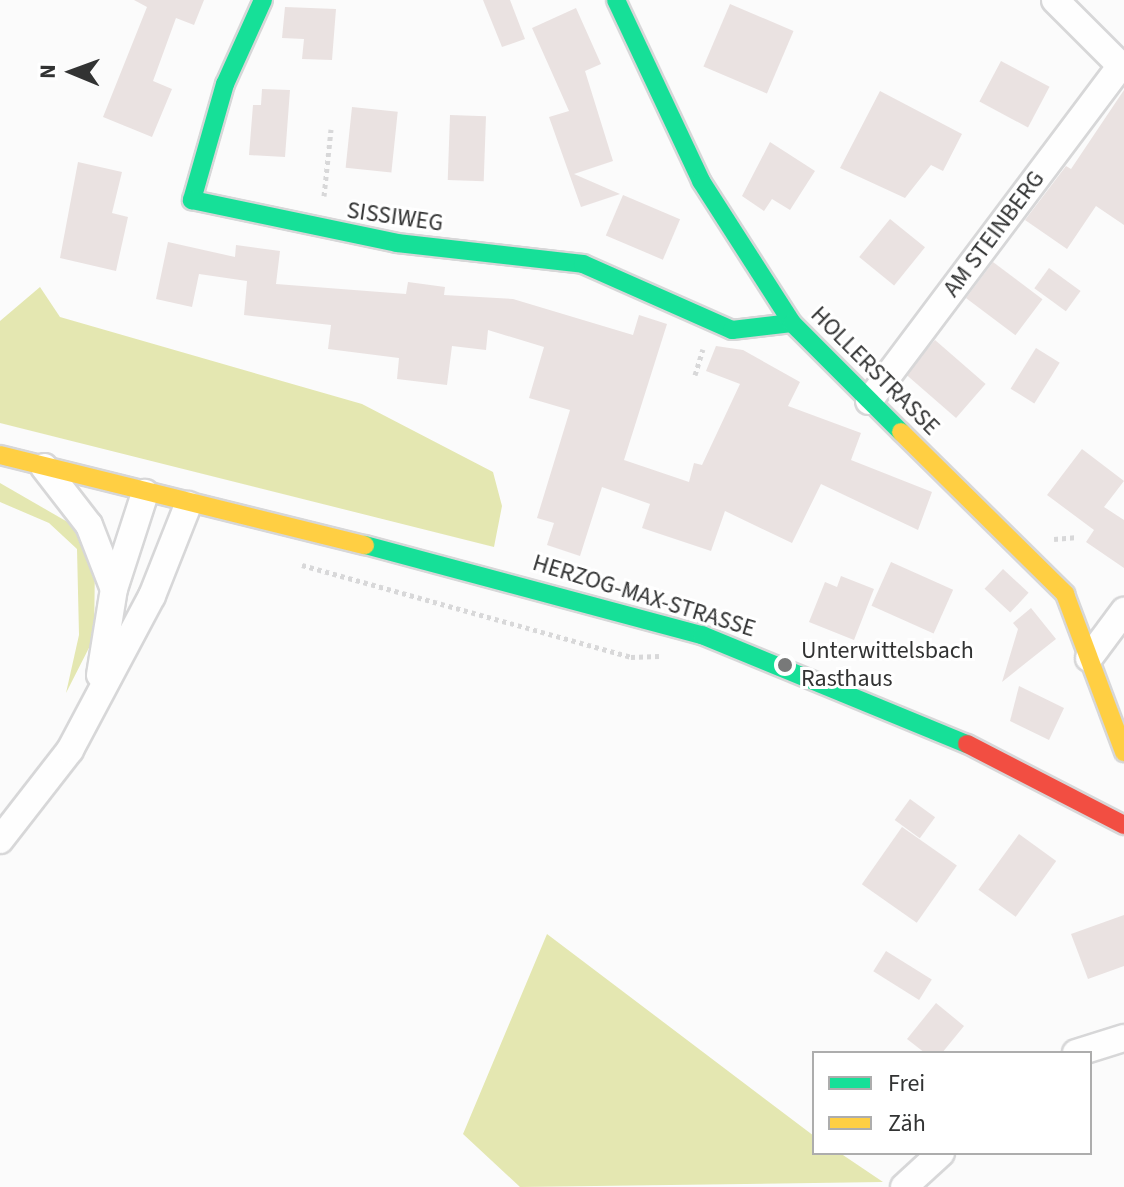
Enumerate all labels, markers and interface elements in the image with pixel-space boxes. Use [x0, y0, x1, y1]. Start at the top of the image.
north arrow [32, 32, 112, 112]
text: N [32, 64, 64, 79]
street label: AM STEINBERG [937, 165, 1051, 303]
street label: SISSIWEG [345, 196, 445, 238]
street label: HOLLERSTRASSE [804, 300, 946, 442]
street label: HERZOG-MAX-STRASSE [529, 548, 759, 644]
place label: Unterwittelsbach Rasthaus [801, 637, 974, 693]
marker: Unterwittelsbach Rasthaus [776, 656, 794, 674]
legend [812, 1051, 1092, 1155]
text: Frei [888, 1066, 925, 1101]
text: Zäh [888, 1106, 926, 1141]

